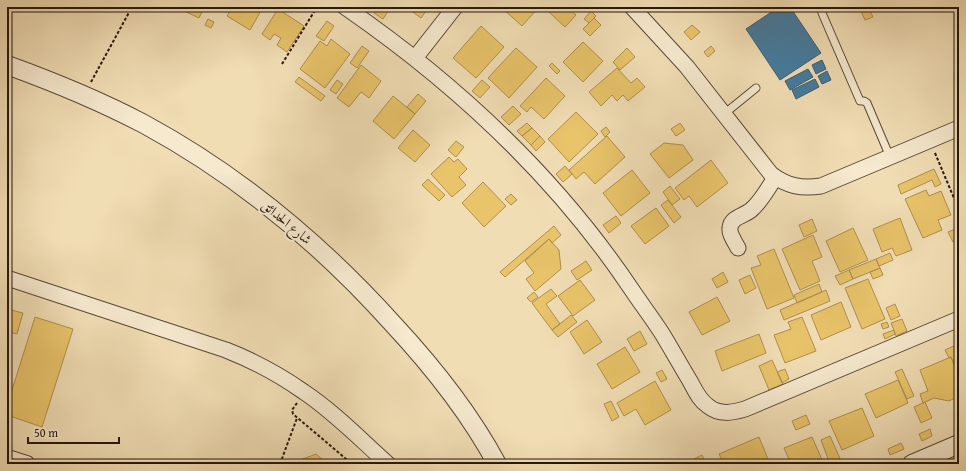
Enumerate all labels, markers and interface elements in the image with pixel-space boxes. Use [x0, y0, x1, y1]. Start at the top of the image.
street label: شارع الحدائق [256, 195, 316, 251]
scale bar [28, 419, 119, 445]
text: 50 m [34, 424, 58, 441]

